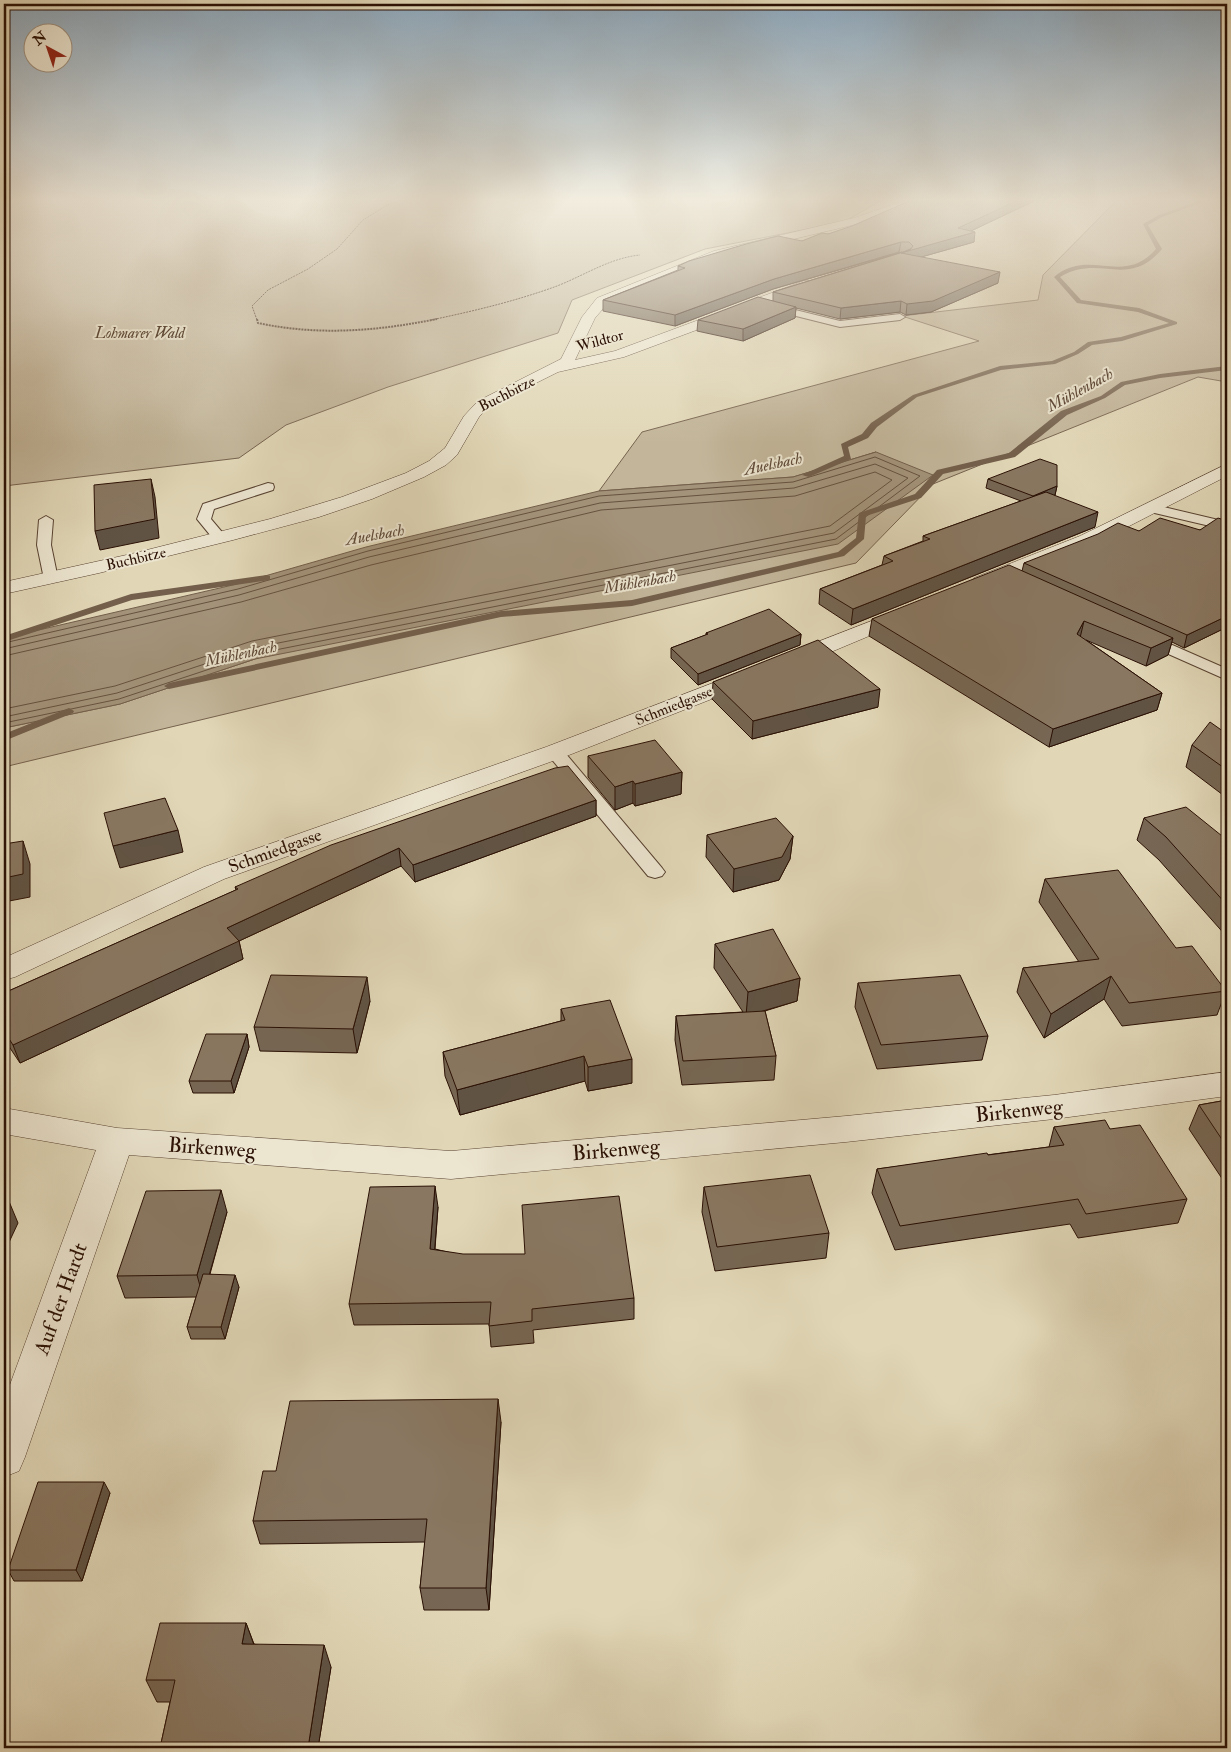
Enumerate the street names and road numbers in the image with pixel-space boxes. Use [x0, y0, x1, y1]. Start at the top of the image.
street label: Wildtor [573, 326, 626, 357]
street label: Buchbitze [475, 372, 539, 416]
street label: Buchbitze [104, 543, 168, 575]
street label: Schmiedgasse [633, 682, 715, 730]
street label: Schmiedgasse [225, 823, 325, 879]
street label: Birkenweg [974, 1093, 1065, 1129]
street label: Birkenweg [167, 1131, 257, 1165]
street label: Birkenweg [571, 1133, 662, 1167]
street label: Auf der Hardt [28, 1239, 94, 1360]

